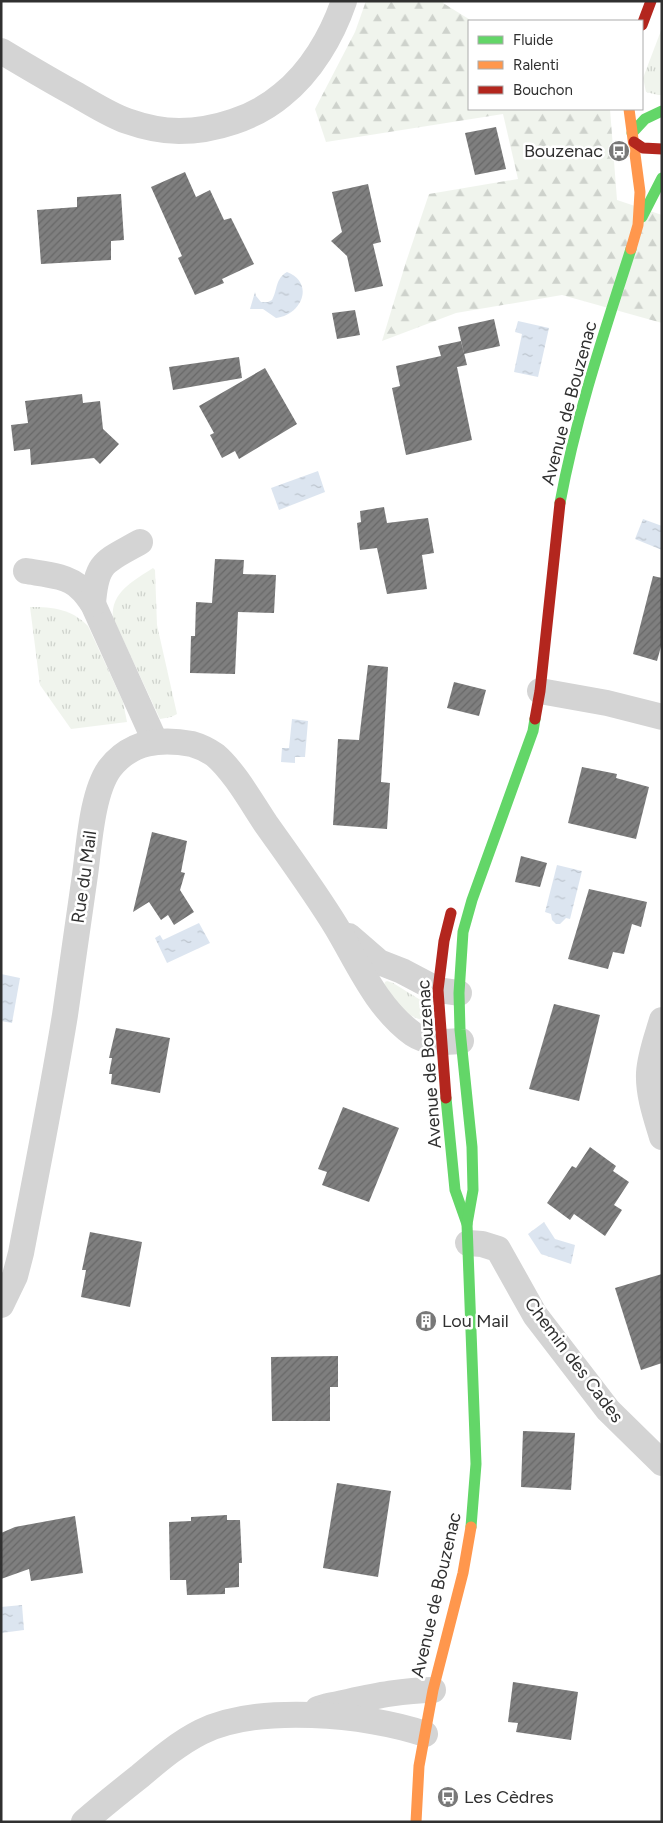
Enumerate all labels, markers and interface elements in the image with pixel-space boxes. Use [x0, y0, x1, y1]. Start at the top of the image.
legend [468, 20, 643, 110]
text: Fluide [513, 31, 553, 49]
text: Ralenti [513, 56, 559, 74]
text: Bouchon [513, 81, 573, 99]
bus stop icon: Bouzenac [607, 139, 631, 163]
place label: Bouzenac [524, 140, 603, 162]
street label: Avenue de Bouzenac [536, 318, 602, 488]
street label: Rue du Mail [67, 829, 101, 925]
street label: Avenue de Bouzenac [412, 979, 446, 1149]
street label: Chemin des Cades [520, 1293, 628, 1427]
building icon: Lou Mail [414, 1309, 438, 1333]
place label: Lou Mail [442, 1310, 509, 1332]
street label: Avenue de Bouzenac [406, 1510, 466, 1680]
bus stop icon: Les Cèdres [436, 1785, 460, 1809]
place label: Les Cèdres [464, 1786, 554, 1808]

